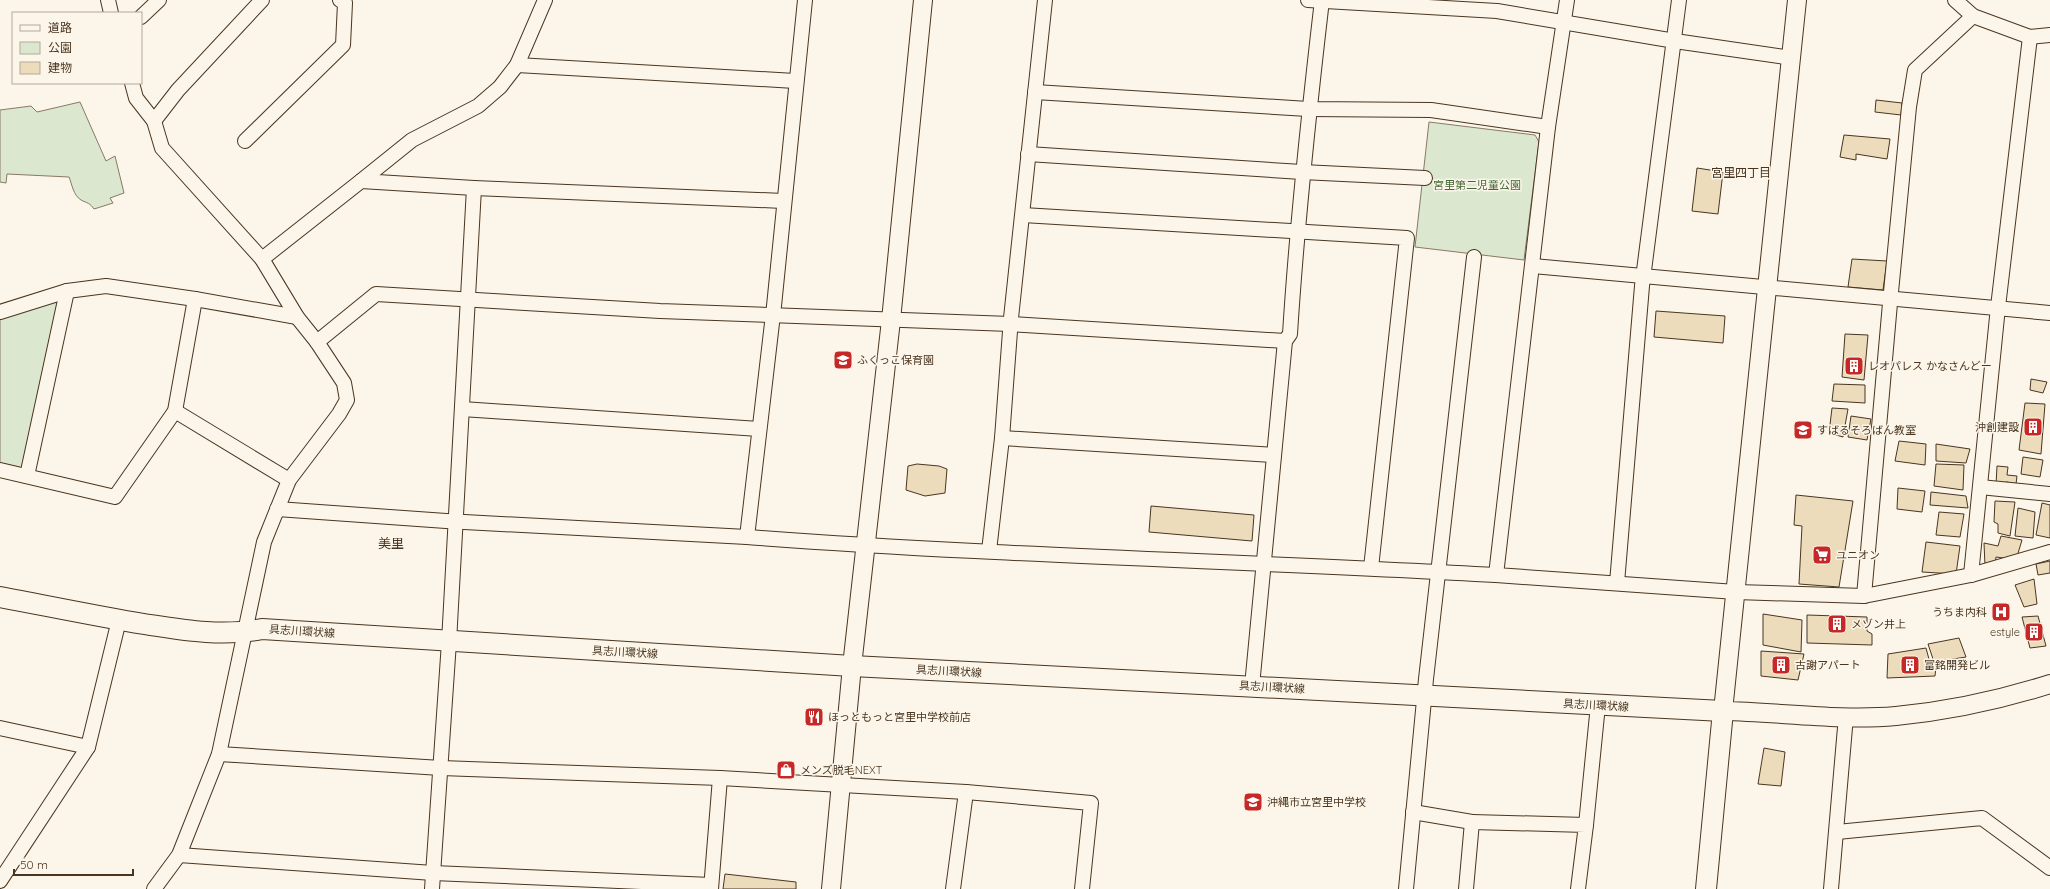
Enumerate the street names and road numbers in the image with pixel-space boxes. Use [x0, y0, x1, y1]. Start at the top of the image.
street label: 具志川環状線 [269, 622, 335, 640]
street label: 具志川環状線 [592, 643, 658, 661]
street label: 具志川環状線 [916, 662, 982, 680]
street label: 具志川環状線 [1239, 678, 1305, 696]
street label: 具志川環状線 [1563, 696, 1629, 714]

